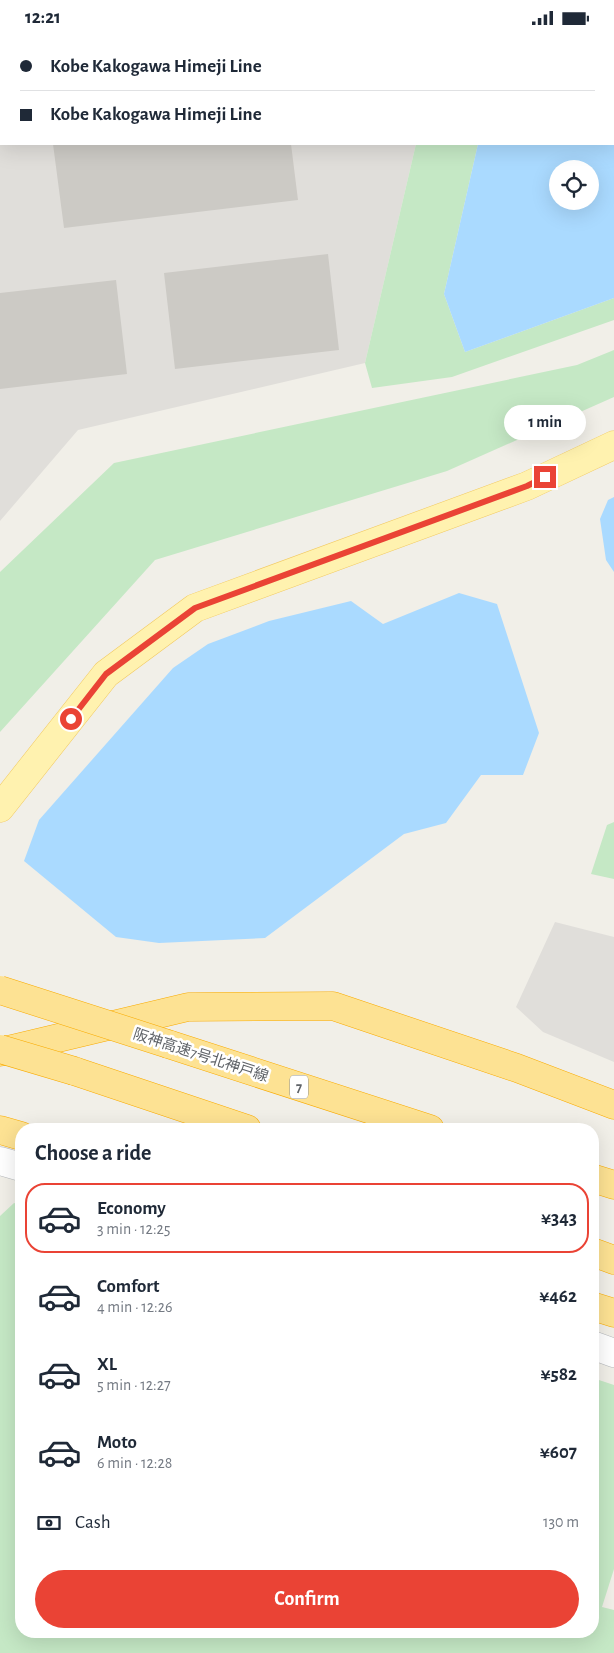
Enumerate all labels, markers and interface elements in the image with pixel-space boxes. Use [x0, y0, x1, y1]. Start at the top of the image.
text: 12:21 [25, 8, 61, 27]
text: Kobe Kakogawa Himeji Line [50, 57, 262, 76]
text: Kobe Kakogawa Himeji Line [50, 105, 262, 124]
map controls [549, 160, 599, 210]
button: locate [549, 160, 599, 210]
callout: 1 min [504, 405, 586, 439]
text: 1 min [528, 414, 562, 430]
route end [534, 466, 556, 488]
route start [60, 708, 82, 730]
street label: 阪神高速7号北神戸線 [131, 1025, 271, 1084]
road number: 7 [290, 1075, 308, 1099]
text: Choose a ride [35, 1142, 151, 1164]
icon: car [37, 1196, 82, 1241]
text: Economy [97, 1199, 166, 1218]
text: ¥343 [541, 1209, 577, 1228]
text: 3 min · 12:25 [97, 1221, 171, 1237]
icon: car [37, 1274, 82, 1319]
text: Comfort [97, 1277, 159, 1296]
text: ¥462 [539, 1287, 577, 1306]
text: 4 min · 12:26 [97, 1299, 172, 1315]
icon: car [37, 1352, 82, 1397]
text: XL [97, 1355, 117, 1374]
text: ¥582 [540, 1365, 577, 1384]
text: 5 min · 12:27 [97, 1377, 171, 1393]
icon: car [37, 1430, 82, 1475]
text: Moto [97, 1433, 137, 1452]
text: ¥607 [540, 1443, 577, 1462]
text: 6 min · 12:28 [97, 1455, 172, 1471]
icon: cash [35, 1509, 63, 1537]
text: Cash [75, 1513, 111, 1532]
text: 130 m [543, 1514, 579, 1530]
button: Confirm [35, 1570, 579, 1628]

